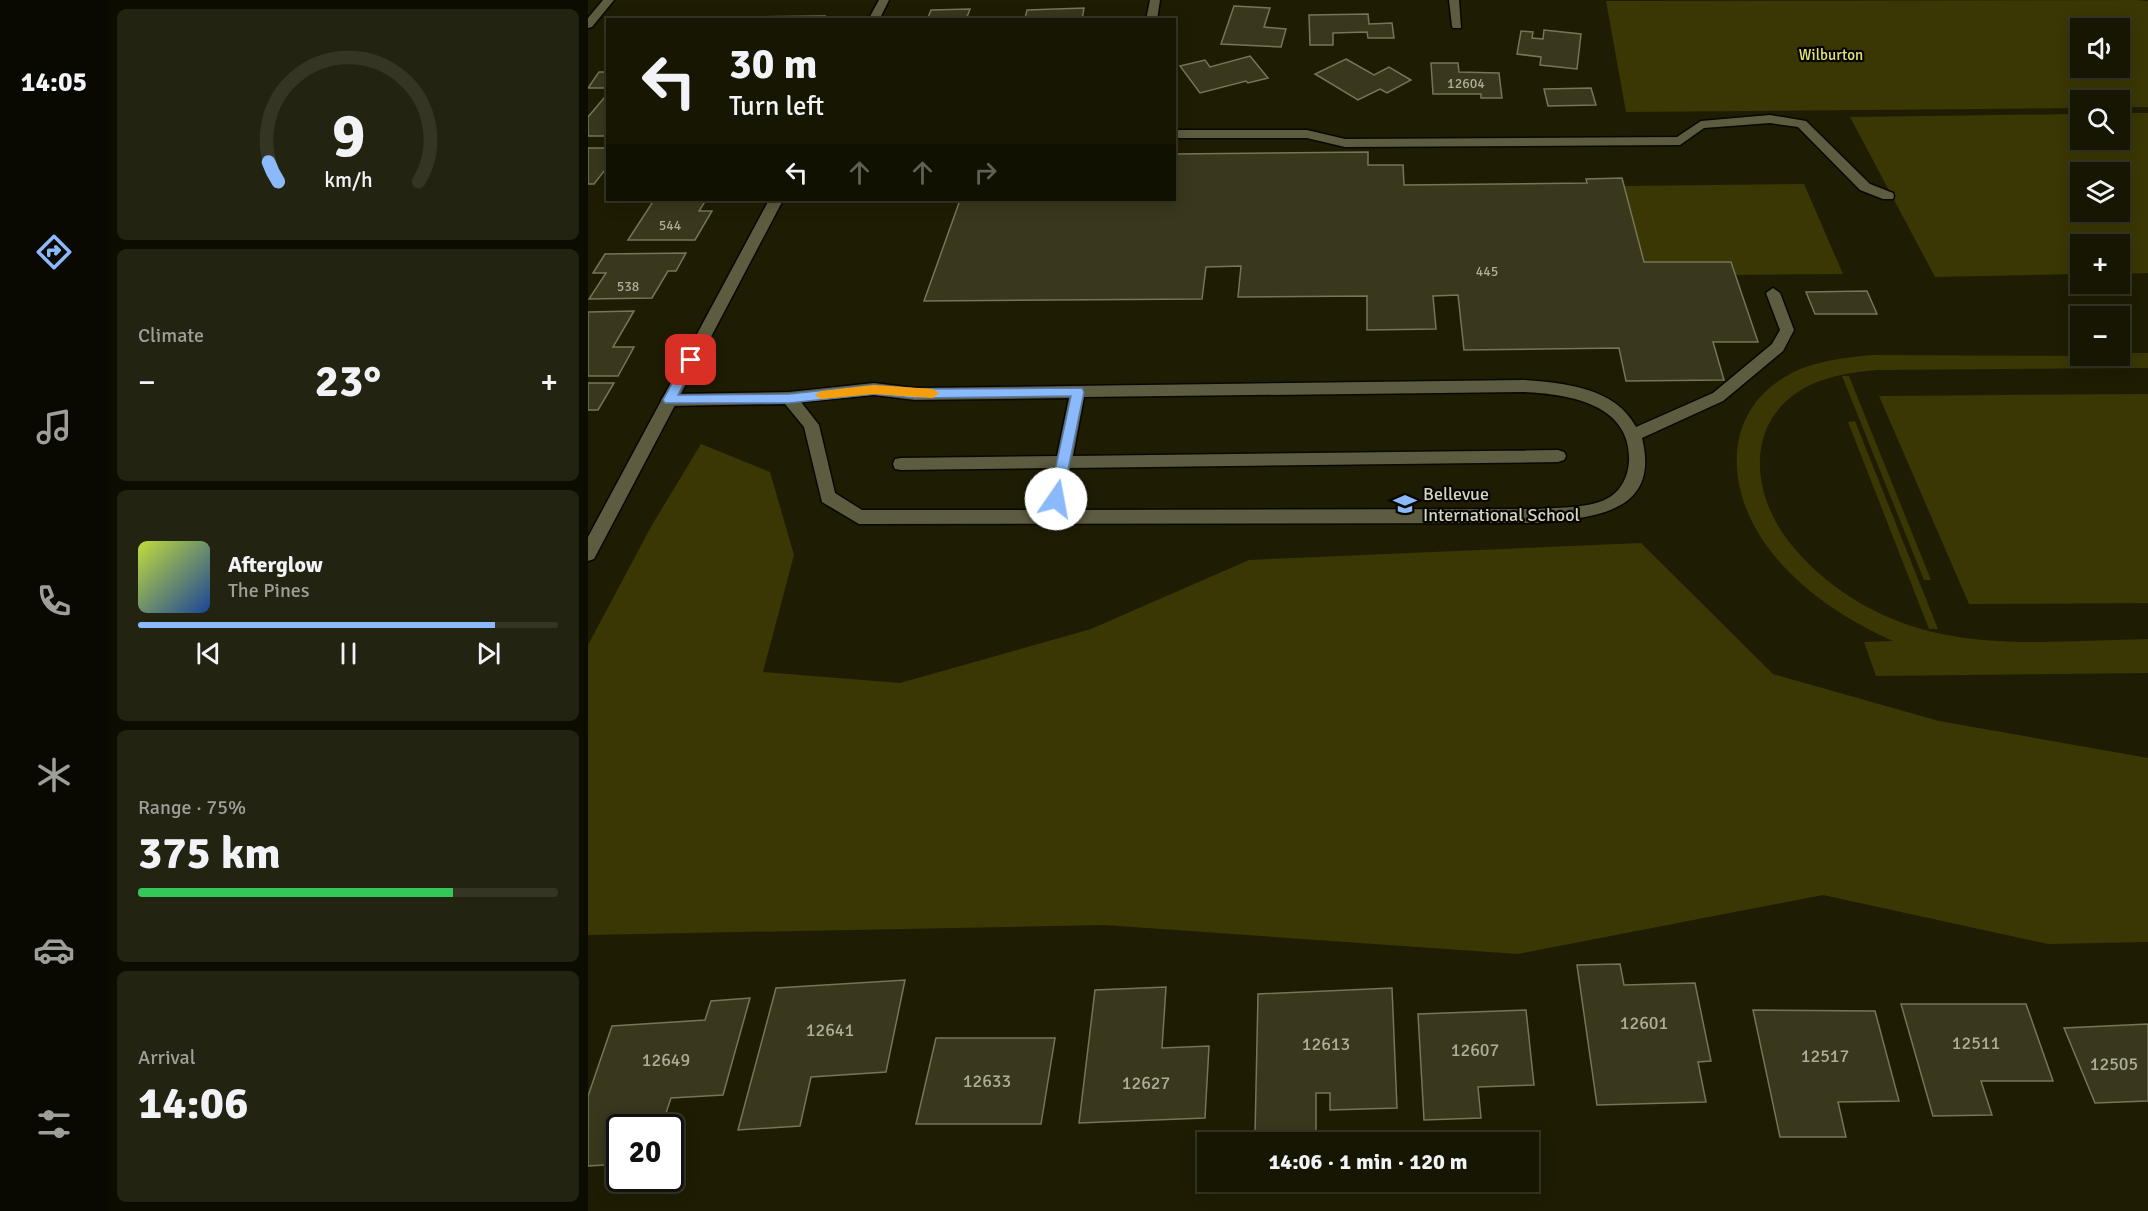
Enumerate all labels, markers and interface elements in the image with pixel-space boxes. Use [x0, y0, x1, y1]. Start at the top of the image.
map controls [2070, 18, 2130, 366]
button: sound [2070, 18, 2130, 78]
text: 30 m [729, 39, 818, 90]
icon: left [630, 42, 708, 120]
park label: Wilburton [1799, 46, 1863, 64]
text: 14:05 [21, 66, 87, 99]
house number: 12604 [1447, 75, 1485, 92]
text: Turn left [729, 90, 824, 123]
button: search [2070, 90, 2130, 150]
text: 9 [331, 97, 365, 174]
icon: left [780, 156, 813, 189]
icon: ahead [843, 156, 876, 189]
icon: ahead [906, 156, 939, 189]
icon: right [969, 156, 1002, 189]
button: layers [2070, 162, 2130, 222]
text: km/h [324, 167, 372, 193]
house number: 544 [659, 217, 682, 234]
icon: directions [33, 231, 75, 273]
button: + [2070, 234, 2130, 294]
house number: 445 [1476, 263, 1498, 280]
house number: 538 [617, 278, 639, 295]
button: − [2070, 306, 2130, 366]
text: Climate [138, 323, 204, 348]
pin [665, 334, 716, 385]
icon: arrive [674, 343, 707, 376]
text: 23° [315, 354, 381, 409]
text: − [138, 362, 156, 403]
text: + [540, 362, 558, 403]
icon: music [33, 406, 75, 448]
position arrow [1024, 467, 1088, 531]
place label: Bellevue International School [1423, 483, 1580, 526]
school or university icon: Bellevue International School [1392, 491, 1418, 517]
text: Afterglow [228, 551, 323, 578]
text: The Pines [228, 578, 310, 603]
icon: phone [33, 580, 75, 622]
icon: previous [192, 637, 225, 670]
icon: pause [332, 637, 365, 670]
icon: next [472, 637, 505, 670]
icon: climate [33, 754, 75, 796]
text: Range · 75% [138, 795, 246, 820]
text: 375 km [138, 826, 281, 881]
icon: car [33, 929, 75, 971]
house number: 12601 [1620, 1012, 1668, 1034]
house number: 12641 [806, 1019, 854, 1041]
house number: 12511 [1952, 1032, 2000, 1054]
house number: 12613 [1302, 1033, 1350, 1055]
house number: 12607 [1451, 1039, 1499, 1061]
text: Arrival [138, 1045, 196, 1070]
house number: 12517 [1801, 1045, 1849, 1067]
house number: 12649 [642, 1049, 690, 1071]
house number: 12505 [2090, 1053, 2138, 1075]
house number: 12633 [963, 1070, 1011, 1092]
house number: 12627 [1122, 1072, 1170, 1094]
text: 14:06 [138, 1076, 248, 1131]
icon: filters [33, 1103, 75, 1145]
speed limit sign: 20 [606, 1114, 684, 1192]
text: 14:06 · 1 min · 120 m [1268, 1148, 1468, 1175]

